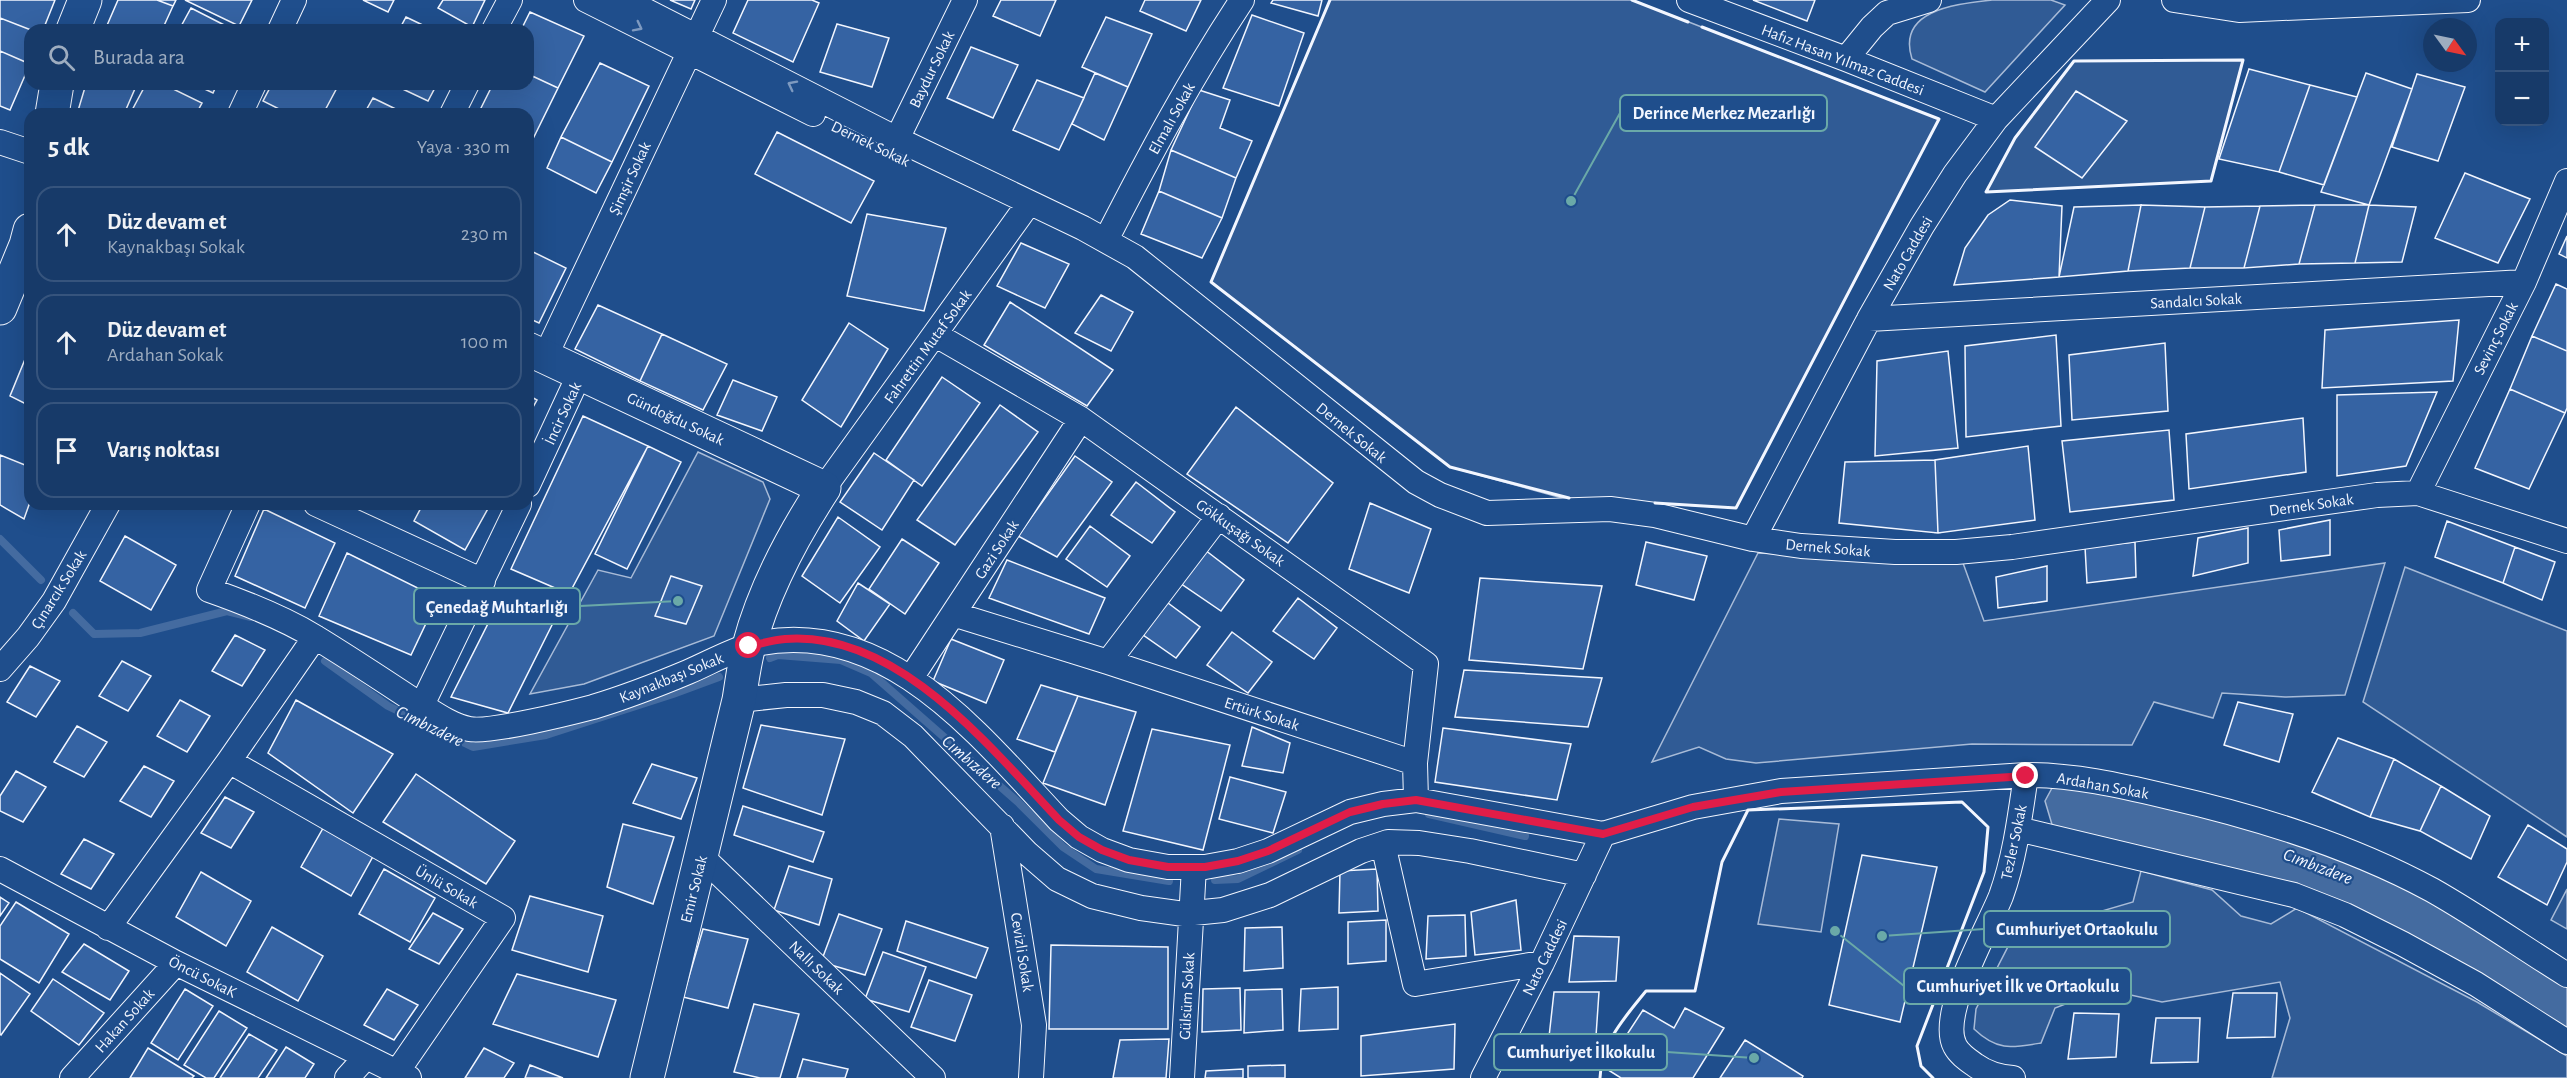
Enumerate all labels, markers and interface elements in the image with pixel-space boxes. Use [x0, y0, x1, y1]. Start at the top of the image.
north arrow [2423, 18, 2477, 72]
map controls [2495, 18, 2549, 126]
button: + [2495, 18, 2549, 72]
one-way arrow [632, 20, 643, 31]
street label: Hafız Hasan Yılmaz Caddesi [1759, 21, 1926, 98]
search box [24, 24, 534, 90]
street label: Baydur Sokak [906, 28, 959, 111]
icon: search [45, 41, 78, 74]
text: Burada ara [93, 46, 185, 68]
button: − [2495, 72, 2549, 126]
street label: Elmalı Sokak [1146, 79, 1198, 157]
one-way arrow [788, 81, 799, 92]
callout: Derince Merkez Mezarlığı [1620, 95, 1827, 131]
text: Derince Merkez Mezarlığı [1633, 105, 1815, 123]
street label: Dernek Sokak [829, 118, 913, 170]
text: 5 dk [48, 134, 90, 160]
text: Yaya · 330 m [417, 137, 510, 157]
street label: Şimşir Sokak [606, 139, 654, 217]
text: Düz devam et [107, 211, 226, 233]
street label: Nato Caddesi [1880, 214, 1936, 293]
icon: ahead [50, 218, 83, 251]
text: 230 m [461, 224, 508, 244]
text: Kaynakbaşı Sokak [107, 237, 245, 257]
street label: Fahrettin Mutaf Sokak [881, 286, 975, 407]
street label: Sandalcı Sokak [2150, 291, 2243, 311]
street label: Sevinç Sokak [2471, 299, 2521, 377]
text: Düz devam et [107, 319, 226, 341]
icon: ahead [50, 326, 83, 359]
text: 100 m [461, 332, 508, 352]
text: Ardahan Sokak [107, 345, 223, 365]
street label: İncir Sokak [540, 378, 585, 447]
street label: Gündoğdu Sokak [624, 389, 727, 449]
street label: Dernek Sokak [1313, 400, 1390, 466]
icon: arrive [50, 434, 83, 467]
text: Varış noktası [107, 439, 220, 461]
street label: Dernek Sokak [2268, 491, 2355, 519]
street label: Gökkuşağı Sokak [1193, 496, 1288, 570]
street label: Gazi Sokak [972, 517, 1022, 582]
street label: Dernek Sokak [1785, 536, 1872, 560]
street label: Çınarcık Sokak [28, 547, 90, 632]
callout: Çenedağ Muhtarlığı [414, 588, 580, 624]
text: Çenedağ Muhtarlığı [426, 599, 568, 617]
route start [735, 632, 761, 658]
street label: Kaynakbaşı Sokak [617, 650, 727, 707]
street label: Ertürk Sokak [1222, 694, 1302, 734]
water label: Cımbızdere [393, 703, 466, 751]
water label: Cımbızdere [938, 732, 1005, 793]
route end [2012, 762, 2038, 788]
street label: Ardahan Sokak [2056, 770, 2151, 802]
street label: Tezler Sokak [1998, 802, 2030, 881]
water label: Cımbızdere [2281, 846, 2355, 888]
street label: Emir Sokak [678, 853, 710, 925]
street label: Ünlü Sokak [412, 861, 482, 912]
street label: Cevizli Sokak [1008, 911, 1036, 994]
callout: Cumhuriyet Ortaokulu [1984, 911, 2170, 947]
street label: Nato Caddesi [1520, 917, 1570, 998]
text: Cumhuriyet Ortaokulu [1996, 921, 2158, 939]
street label: Nallı Sokak [786, 938, 847, 998]
street label: Öncü SokaK [166, 951, 240, 1001]
street label: Gülsüm Sokak [1177, 951, 1197, 1040]
callout: Cumhuriyet İlk ve Ortaokulu [1904, 968, 2131, 1004]
text: Cumhuriyet İlk ve Ortaokulu [1917, 975, 2120, 996]
street label: Hakan Sokak [92, 985, 158, 1056]
callout: Cumhuriyet İlkokulu [1494, 1034, 1667, 1070]
text: Cumhuriyet İlkokulu [1507, 1041, 1656, 1062]

